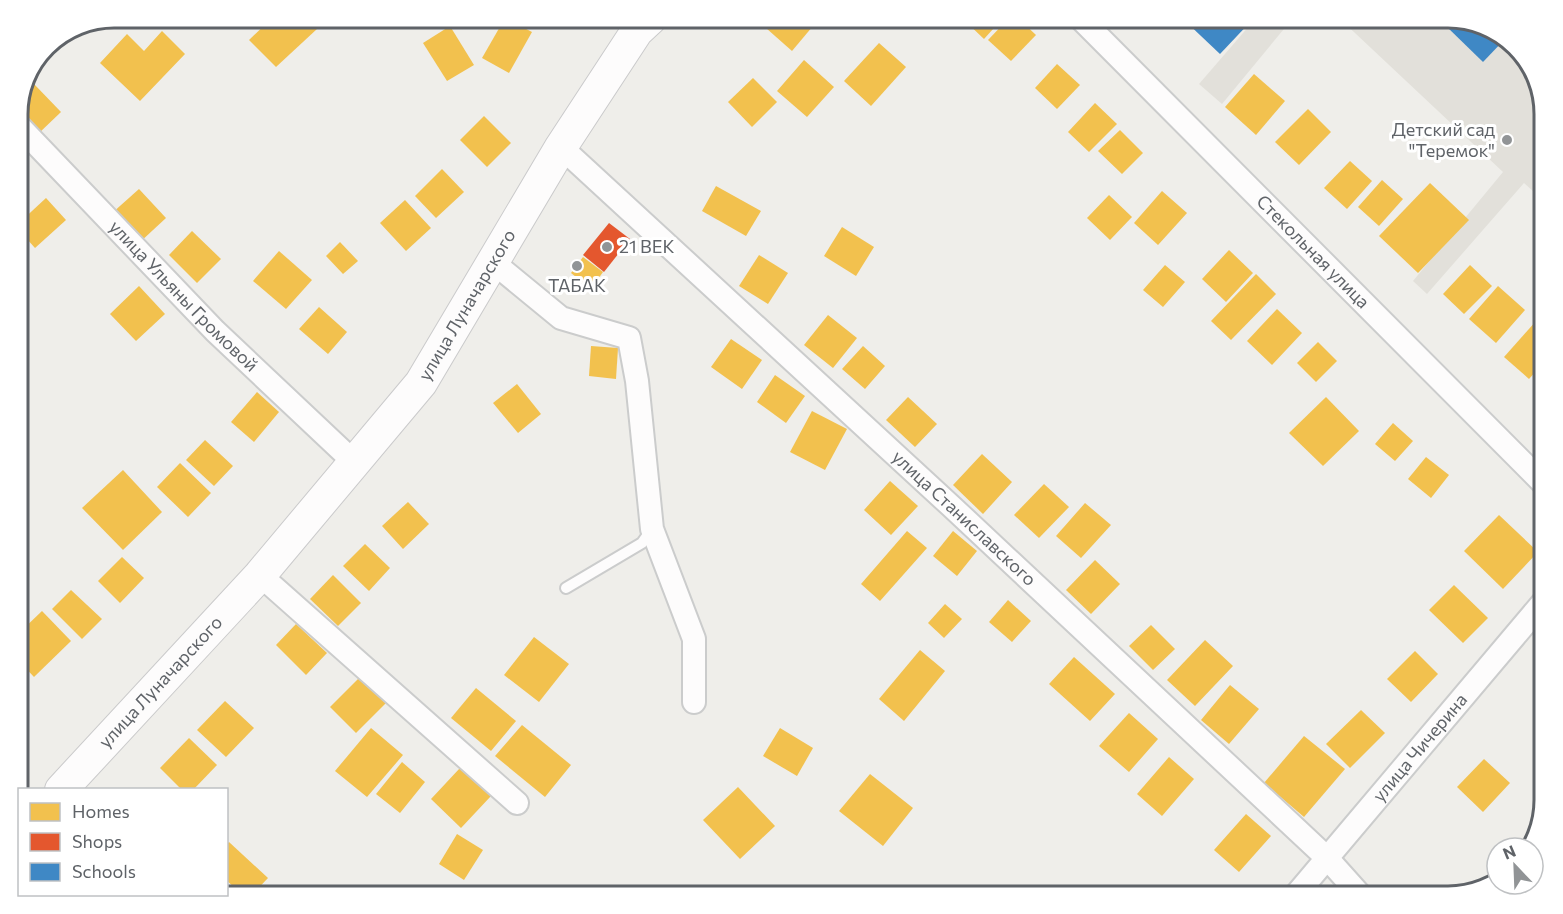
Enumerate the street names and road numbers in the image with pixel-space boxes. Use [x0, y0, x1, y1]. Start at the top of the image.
street label: Стекольная улица [1252, 190, 1375, 312]
street label: улица Ульяны Громовой [105, 215, 263, 376]
street label: улица Луначарского [413, 225, 520, 384]
street label: улица Станиславского [888, 445, 1041, 590]
street label: улица Луначарского [94, 611, 227, 752]
street label: улица Чичерина [1368, 689, 1471, 806]

